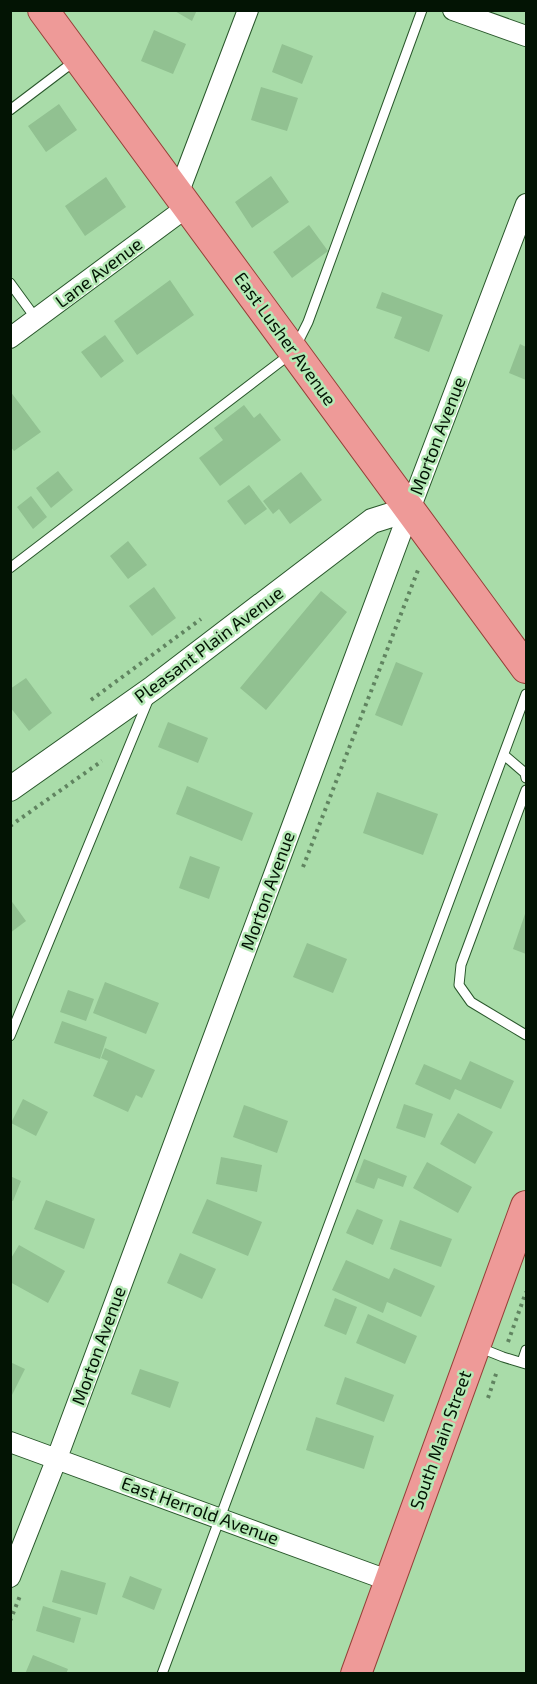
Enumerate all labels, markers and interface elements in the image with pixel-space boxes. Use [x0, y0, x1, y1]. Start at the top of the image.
street label: Lane Avenue [51, 232, 146, 312]
street label: East Lusher Avenue [230, 267, 342, 409]
street label: Morton Avenue [404, 374, 470, 498]
street label: Pleasant Plain Avenue [130, 581, 287, 707]
street label: Morton Avenue [235, 828, 299, 953]
street label: Morton Avenue [66, 1283, 130, 1408]
street label: South Main Street [405, 1367, 476, 1512]
street label: East Herrold Avenue [119, 1471, 282, 1549]

